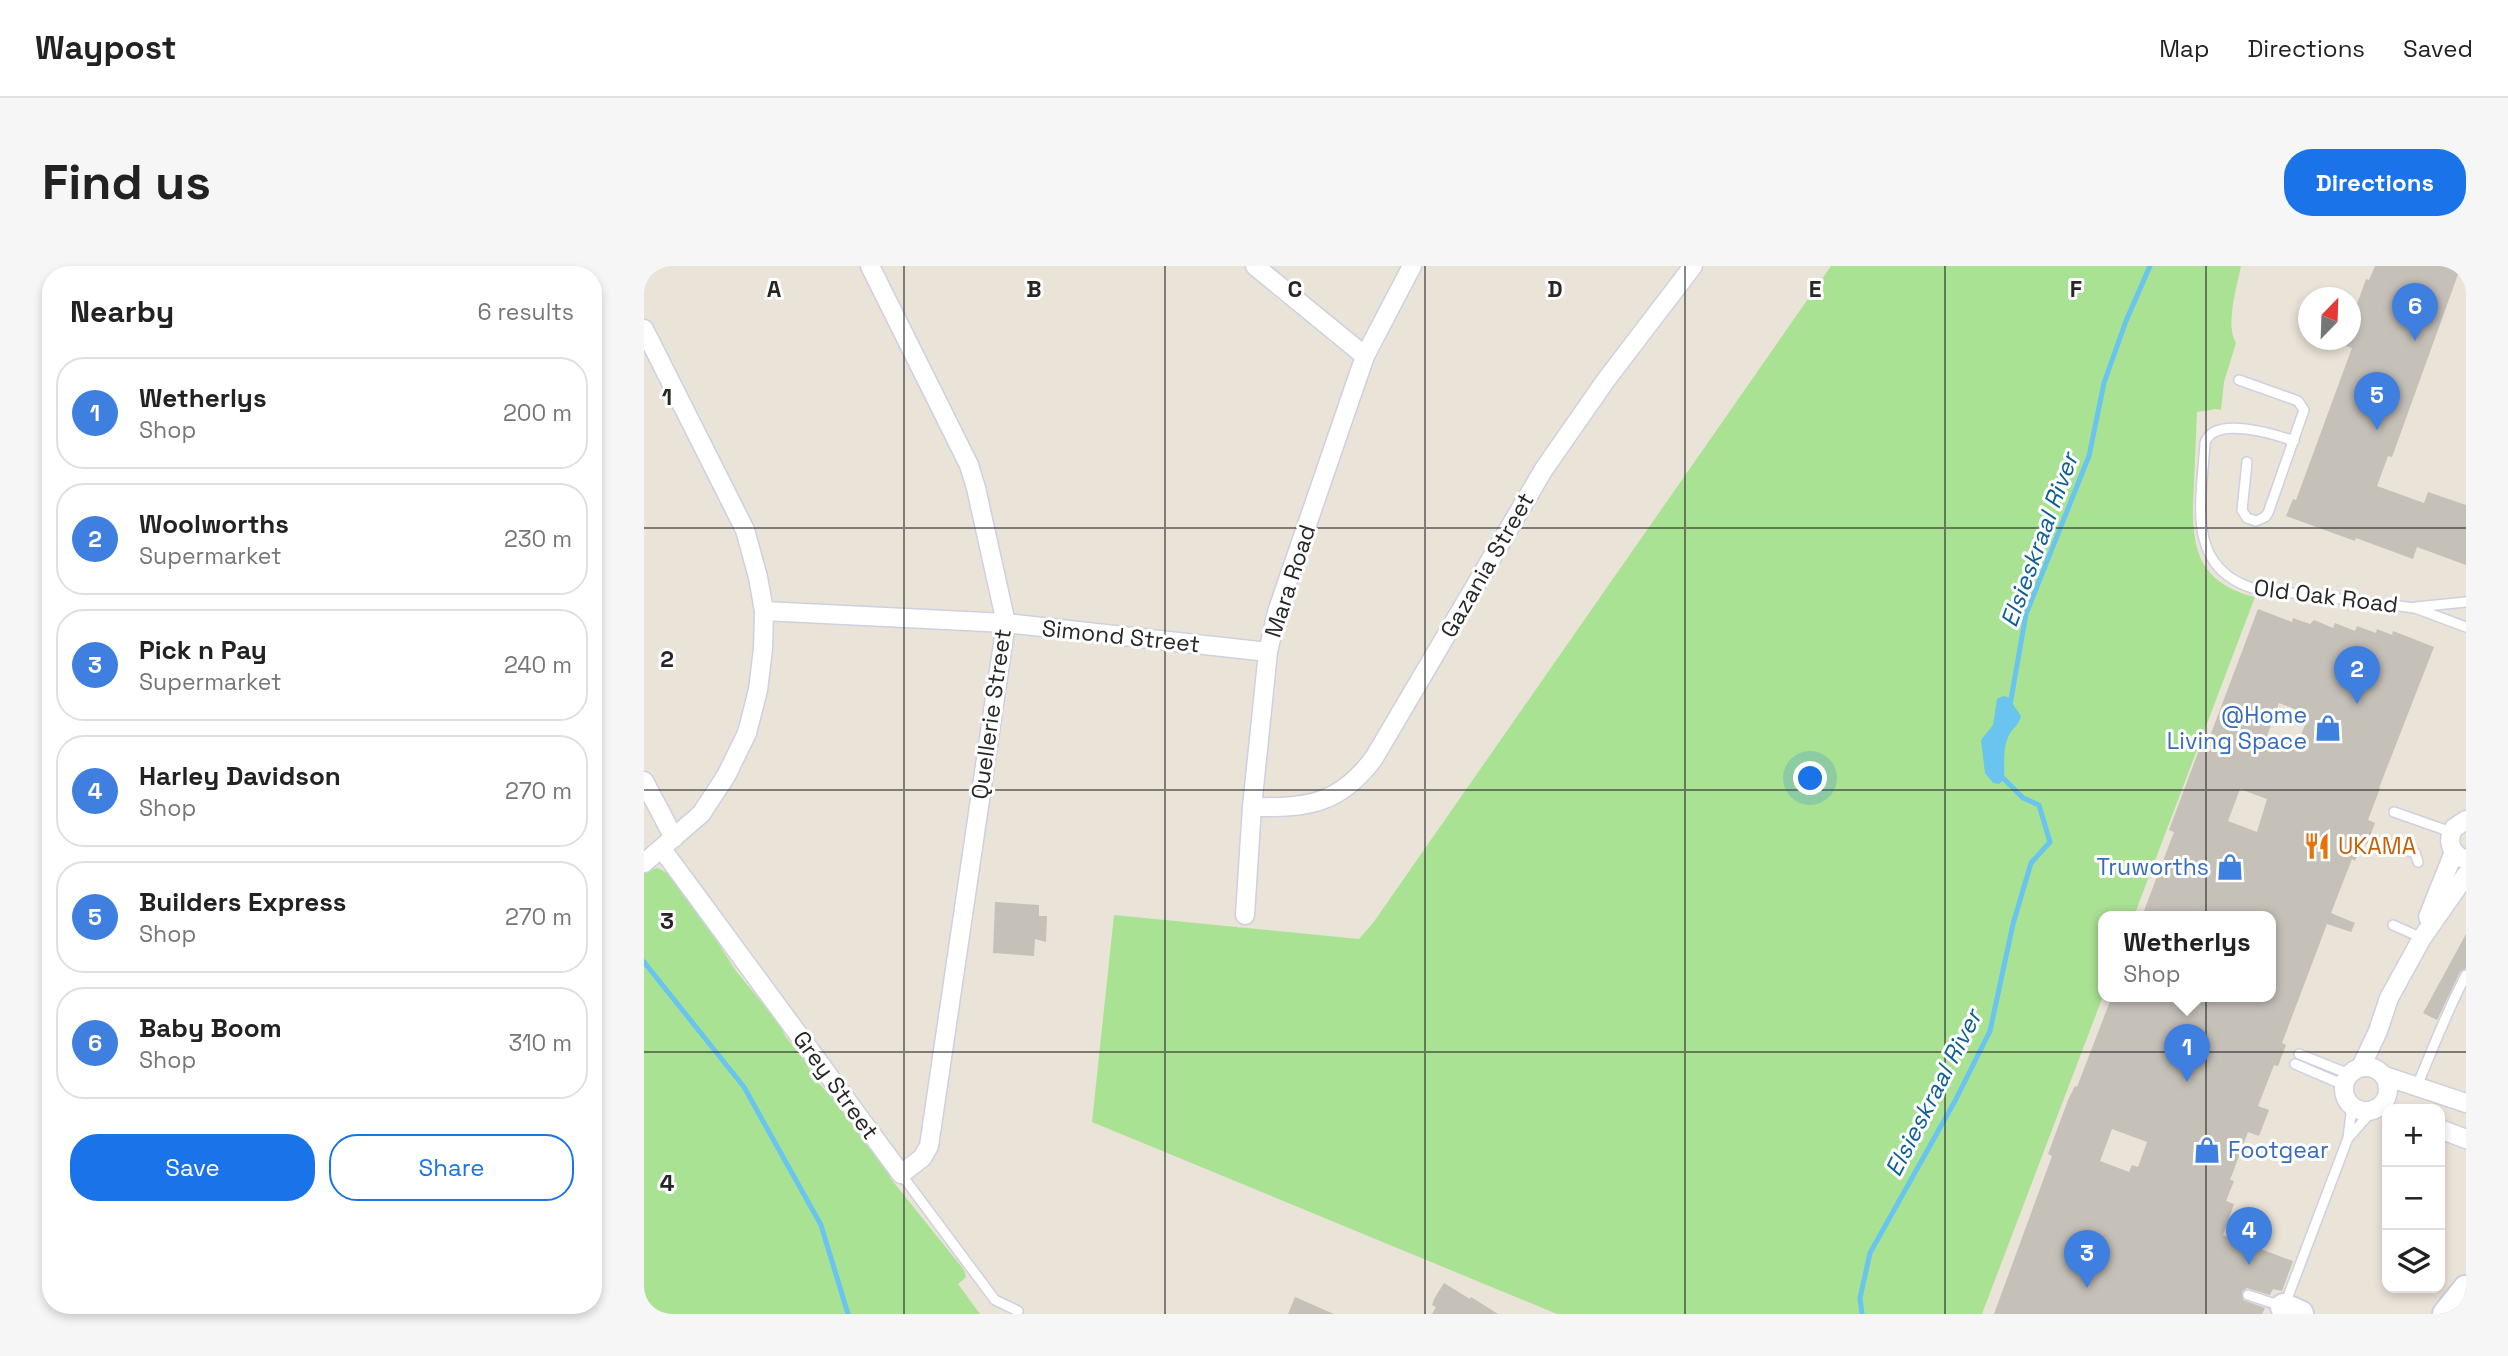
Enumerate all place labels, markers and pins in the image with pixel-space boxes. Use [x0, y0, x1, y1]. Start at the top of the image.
pin: 6 [2392, 283, 2438, 341]
pin: 5 [2354, 372, 2400, 430]
pin: 2 [2334, 646, 2380, 704]
place label: @Home Living Space [2167, 700, 2307, 756]
shop icon: @Home Living Space [2313, 713, 2343, 743]
restaurant icon: UKAMA [2302, 831, 2332, 861]
place label: UKAMA [2338, 831, 2416, 861]
place label: Truworths [2097, 852, 2209, 882]
shop icon: Truworths [2215, 852, 2245, 882]
pin: 1 [2164, 1024, 2210, 1082]
shop icon: Footgear [2192, 1135, 2222, 1165]
place label: Footgear [2228, 1135, 2329, 1165]
pin: 4 [2226, 1207, 2272, 1265]
pin: 3 [2064, 1230, 2110, 1288]

